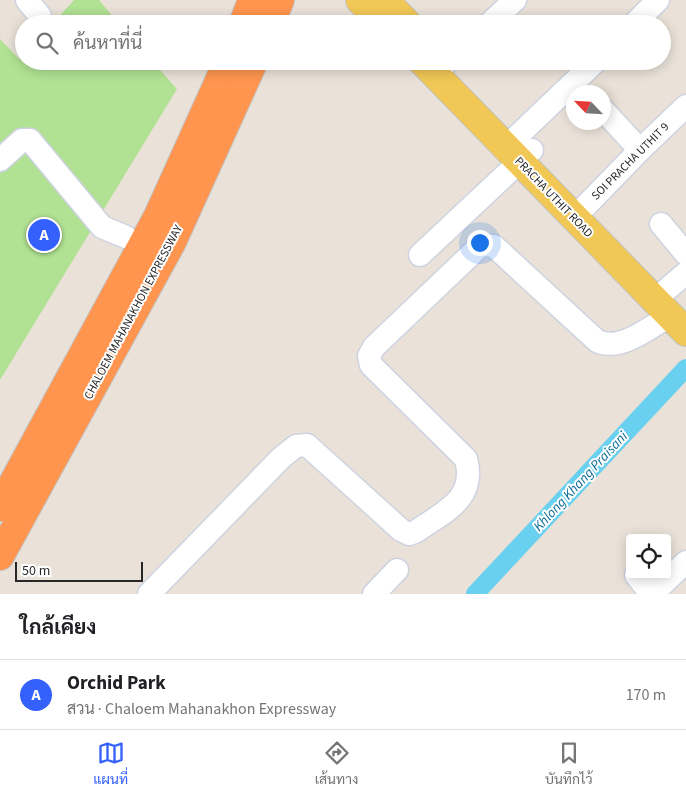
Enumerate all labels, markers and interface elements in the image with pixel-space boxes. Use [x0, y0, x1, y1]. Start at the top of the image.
search box [15, 15, 671, 70]
icon: search [33, 29, 61, 57]
text: ค้นหาที่นี่ [73, 30, 142, 57]
north arrow [566, 85, 611, 130]
street label: SOI PRACHA UTHIT 9 [588, 119, 673, 204]
street label: PRACHA UTHIT ROAD [511, 153, 597, 241]
pin: A [28, 216, 60, 254]
street label: CHALOEM MAHANAKHON EXPRESSWAY [80, 222, 187, 403]
your location [467, 230, 493, 256]
water label: Khlong Khang Praisani [529, 427, 633, 536]
map controls [626, 534, 671, 579]
button: locate [626, 534, 671, 579]
scale bar [15, 559, 142, 582]
text: 50 m [22, 561, 50, 581]
text: ใกล้เคียง [20, 612, 96, 642]
text: Orchid Park [67, 670, 166, 697]
text: A [31, 684, 41, 706]
text: 170 m [626, 684, 666, 706]
text: สวน · Chaloem Mahanakhon Expressway [67, 698, 336, 720]
tab: แผนที่ [93, 739, 128, 790]
tab: เส้นทาง [315, 739, 358, 790]
tab: บันทึกไว้ [545, 739, 593, 790]

